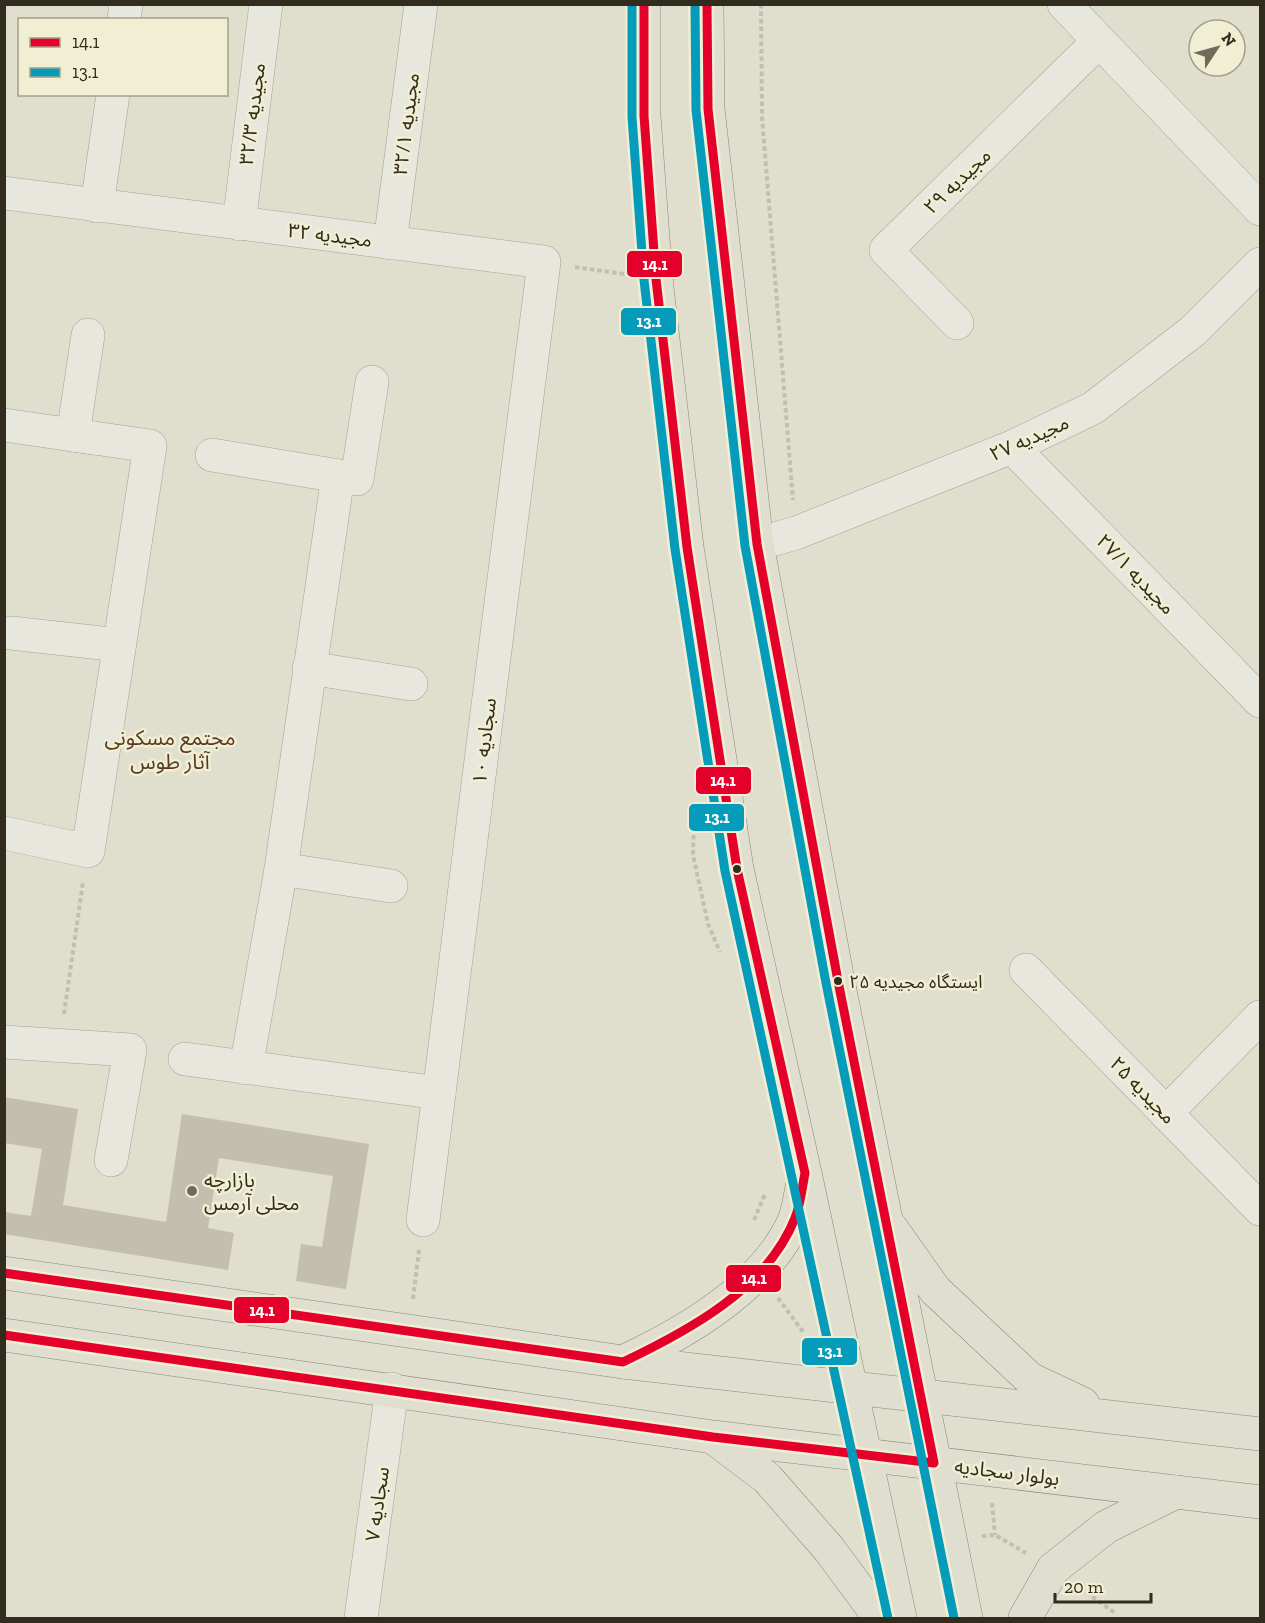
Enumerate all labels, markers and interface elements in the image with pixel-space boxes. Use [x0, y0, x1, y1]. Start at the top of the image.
legend [18, 18, 228, 96]
north arrow [1187, 18, 1247, 78]
text: N [1217, 29, 1240, 50]
text: 14.1 [72, 31, 99, 53]
text: 13.1 [72, 61, 99, 83]
street label: مجیدیه ۳۲/۳ [234, 62, 270, 166]
street label: مجیدیه ۳۲/۱ [388, 72, 424, 176]
street label: مجیدیه ۲۹ [918, 143, 996, 219]
street label: مجیدیه ۳۲ [287, 218, 373, 252]
line badge: 14.1 [626, 250, 683, 278]
text: 14.1 [642, 255, 668, 274]
line badge: 13.1 [620, 307, 677, 336]
text: 13.1 [636, 312, 662, 331]
street label: مجیدیه ۲۷ [986, 410, 1072, 466]
street label: مجیدیه ۲۷/۱ [1092, 529, 1180, 619]
street label: سجادیه ۱۰ [467, 696, 501, 786]
district label: مجتمع مسکونی آثار طوس [105, 725, 235, 774]
line badge: 14.1 [695, 766, 752, 795]
text: 14.1 [710, 771, 736, 790]
line badge: 13.1 [688, 803, 745, 832]
text: 13.1 [704, 808, 730, 827]
unlabelled marker [731, 863, 743, 875]
place label: ایستگاه مجیدیه ۲۵ [849, 971, 982, 993]
marker: ایستگاه مجیدیه ۲۵ [832, 975, 844, 987]
street label: مجیدیه ۲۵ [1105, 1051, 1181, 1129]
place label: بازارچه محلی آرمس [204, 1168, 300, 1215]
marker: بازارچه محلی آرمس [185, 1184, 199, 1198]
line badge: 14.1 [725, 1264, 782, 1293]
text: 14.1 [741, 1269, 767, 1288]
line badge: 14.1 [233, 1296, 290, 1324]
text: 14.1 [249, 1301, 275, 1320]
line badge: 13.1 [801, 1337, 858, 1366]
text: 13.1 [817, 1342, 843, 1361]
street label: بولوار سجادیه [953, 1454, 1061, 1490]
street label: سجادیه ۷ [360, 1465, 394, 1543]
scale bar [1055, 1566, 1151, 1604]
text: 20 m [1064, 1576, 1104, 1598]

